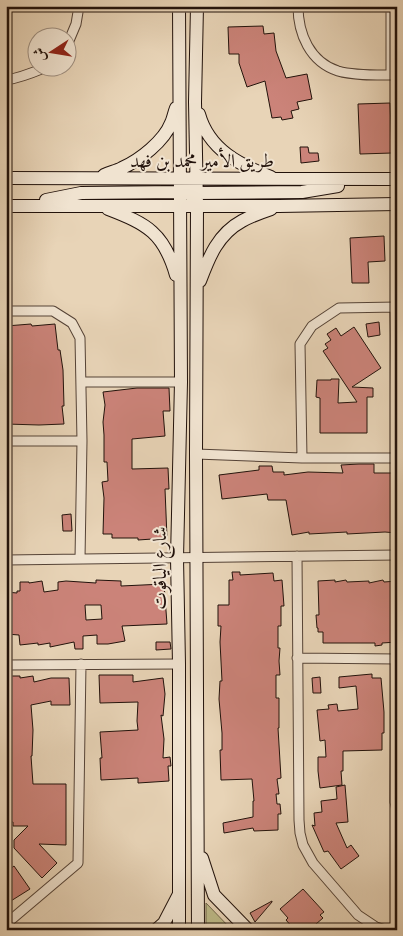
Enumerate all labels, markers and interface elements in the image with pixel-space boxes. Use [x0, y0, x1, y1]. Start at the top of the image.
north arrow [28, 28, 78, 78]
text: ش [30, 46, 50, 63]
street label: طريق الأمير محمد بن فهد [130, 147, 274, 173]
street label: شارع الياقوت [149, 526, 175, 610]

